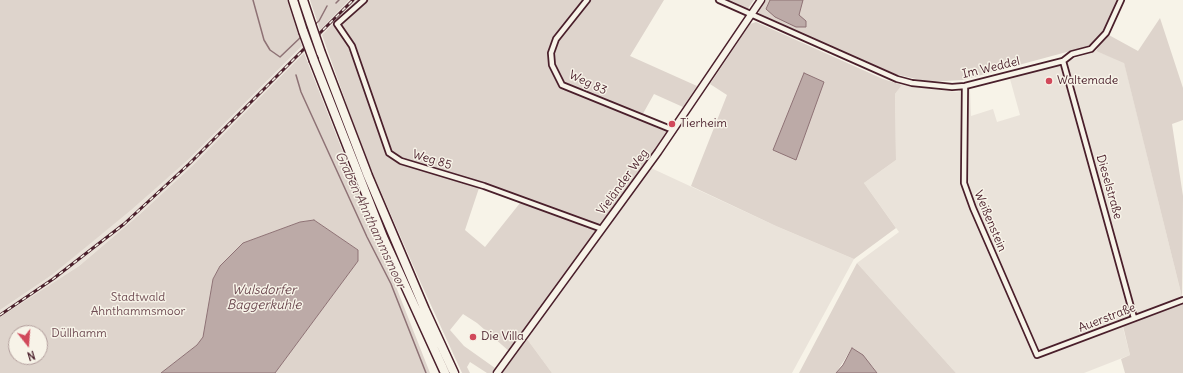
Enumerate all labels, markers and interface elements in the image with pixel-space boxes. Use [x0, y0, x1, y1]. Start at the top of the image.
street label: Im Weddel [961, 54, 1021, 82]
street label: Weg 83 [567, 68, 609, 98]
place label: Waltemade [1057, 74, 1118, 88]
marker: Waltemade [1044, 76, 1054, 86]
place label: Tierheim [680, 117, 727, 131]
marker: Tierheim [667, 119, 677, 129]
street label: Vieländer Weg [594, 146, 652, 218]
street label: Weg 85 [411, 147, 453, 173]
water label: Graben Ahnthammsmoor [331, 149, 409, 291]
street label: Dieselstraße [1093, 153, 1125, 221]
street label: Weißenstein [971, 188, 1009, 254]
water label: Wulsdorfer Baggerkuhle [227, 282, 301, 313]
park label: Stadtwald Ahnthammsmoor [91, 291, 185, 319]
street label: Auerstraße [1076, 301, 1138, 335]
north arrow [8, 325, 48, 365]
park label: Düllhamm [51, 327, 107, 341]
place label: Die Villa [481, 330, 524, 344]
marker: Die Villa [468, 332, 478, 342]
text: N [26, 348, 37, 363]

